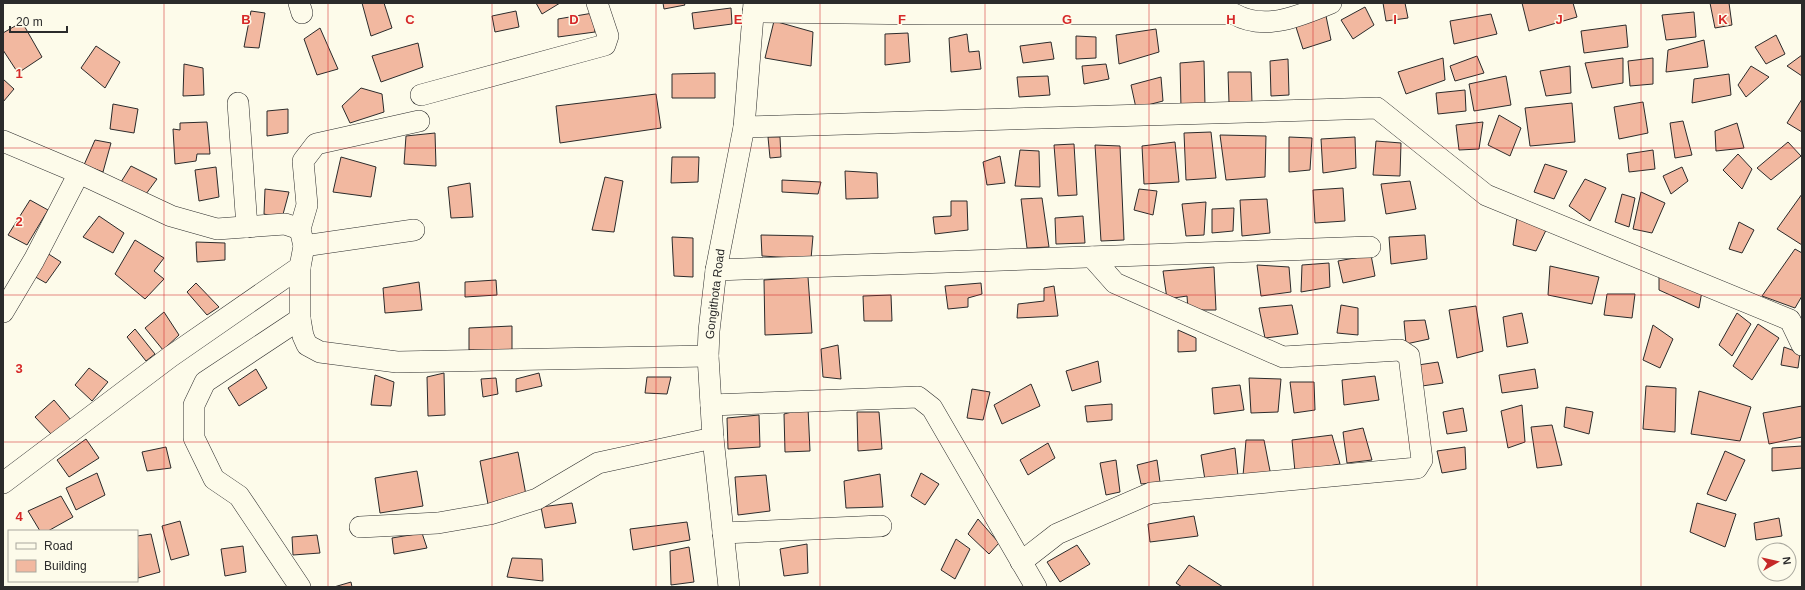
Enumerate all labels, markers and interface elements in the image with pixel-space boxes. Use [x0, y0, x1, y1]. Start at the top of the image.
scale bar [10, 8, 67, 34]
text: B [241, 12, 251, 27]
text: C [405, 12, 415, 27]
text: D [569, 12, 579, 27]
text: E [734, 12, 743, 27]
text: F [898, 12, 906, 27]
text: G [1062, 12, 1072, 27]
text: H [1226, 12, 1236, 27]
text: I [1393, 12, 1397, 27]
text: J [1555, 12, 1563, 27]
text: K [1718, 12, 1728, 27]
text: 20 m [16, 15, 43, 29]
text: 1 [15, 66, 23, 81]
text: 2 [15, 214, 23, 229]
street label: Gongithota Road [703, 248, 727, 340]
text: 3 [15, 361, 23, 376]
text: 4 [15, 509, 23, 524]
legend [8, 530, 138, 582]
text: Road [44, 539, 73, 553]
north arrow [1757, 542, 1797, 582]
text: N [1780, 556, 1793, 565]
text: Building [44, 559, 87, 573]

